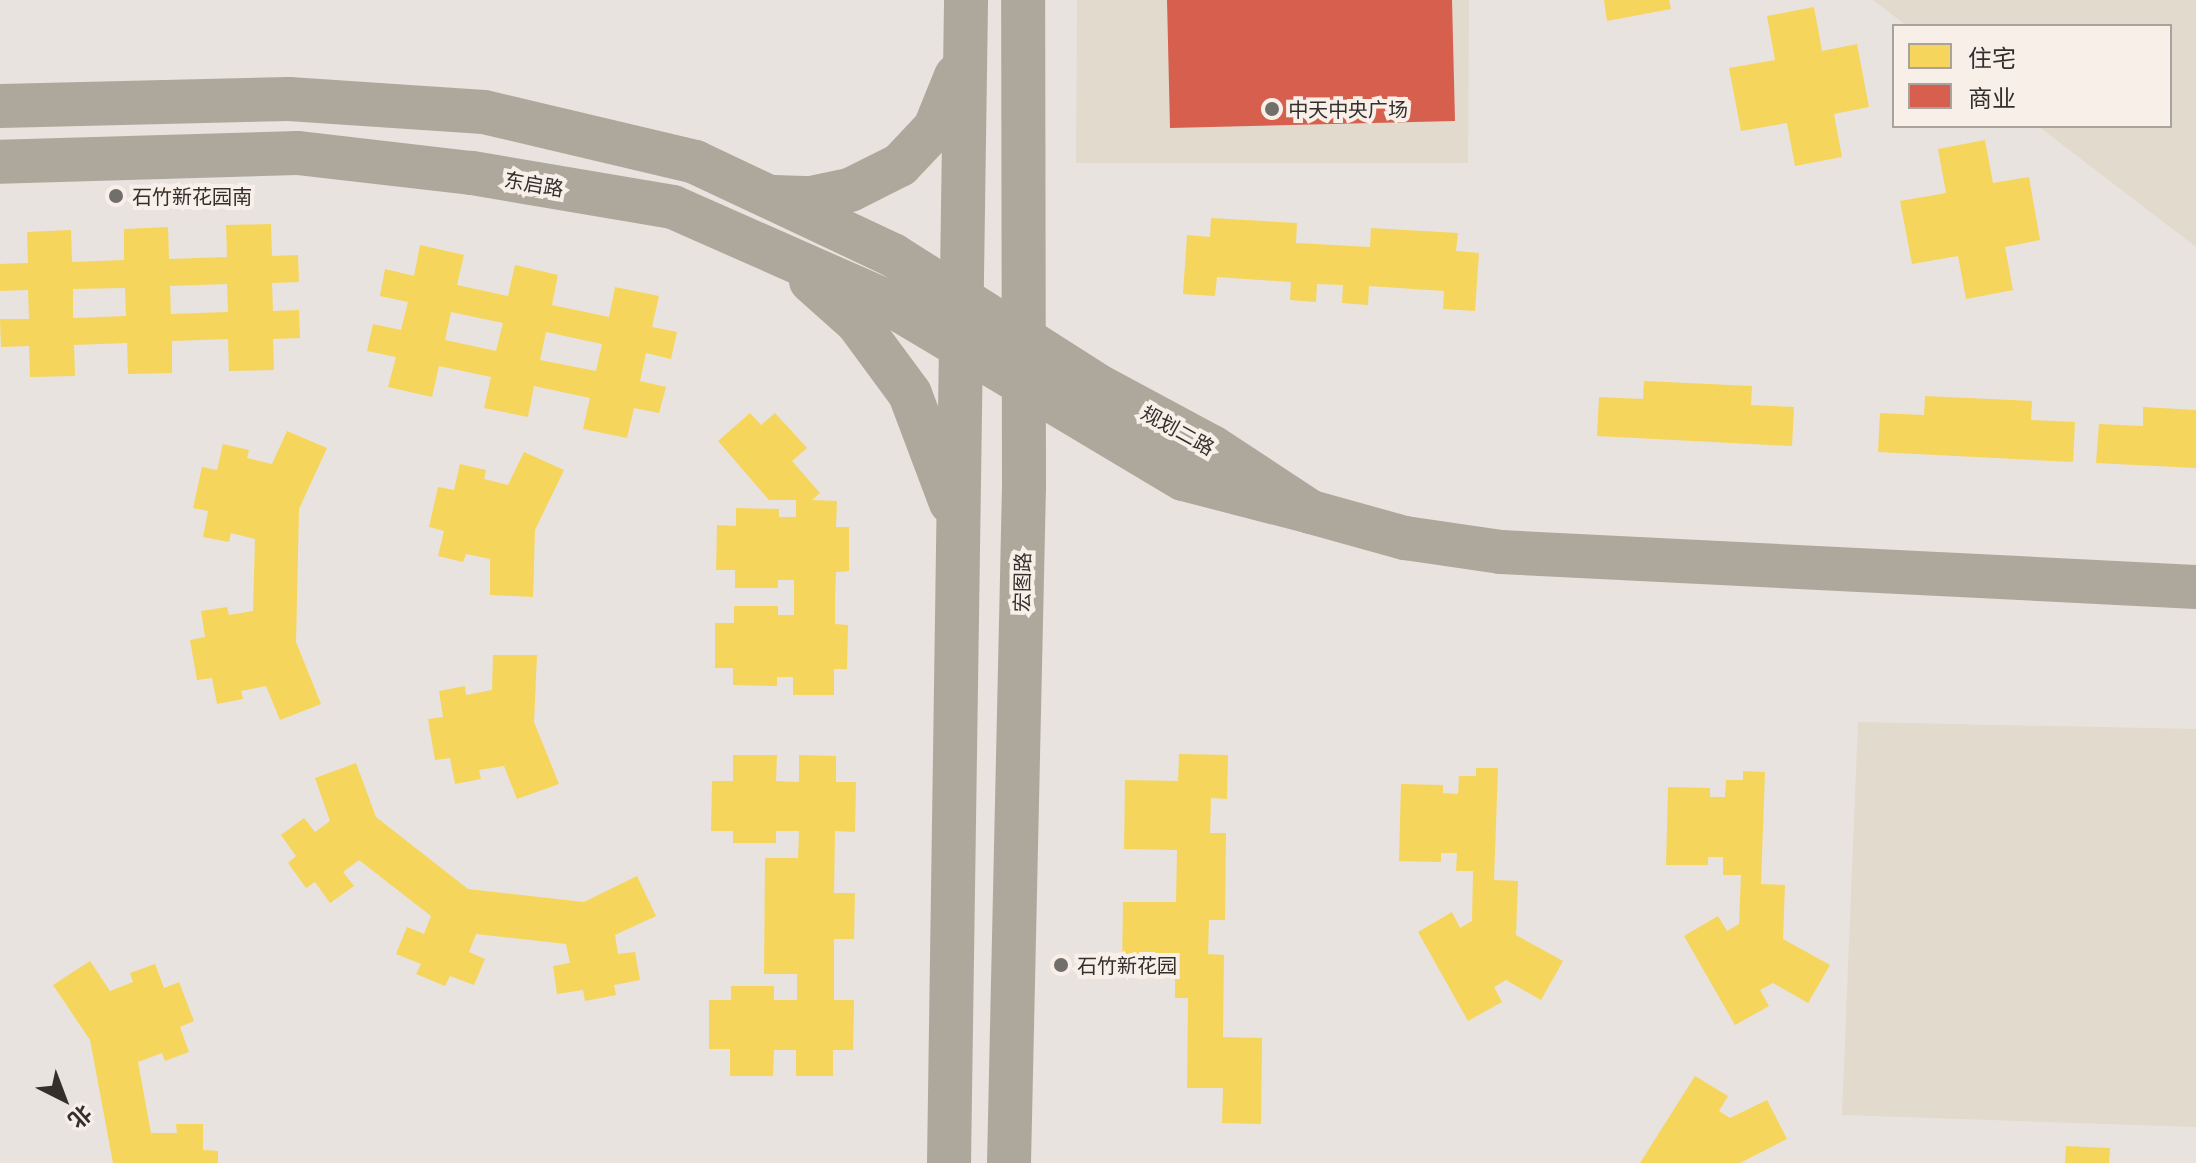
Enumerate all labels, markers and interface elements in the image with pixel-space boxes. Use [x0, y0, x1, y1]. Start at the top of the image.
legend [1892, 24, 2172, 128]
text: 住宅 [1968, 43, 2016, 73]
text: 商业 [1968, 83, 2016, 113]
place label: 中天中央广场 [1288, 97, 1408, 121]
marker: 中天中央广场 [1263, 100, 1281, 118]
street label: 东启路 [502, 167, 566, 201]
place label: 石竹新花园南 [132, 184, 252, 208]
marker: 石竹新花园南 [107, 187, 125, 205]
street label: 规划二路 [1137, 400, 1219, 460]
street label: 宏图路 [1009, 552, 1035, 612]
place label: 石竹新花园 [1077, 953, 1177, 977]
marker: 石竹新花园 [1052, 956, 1070, 974]
north arrow [24, 1059, 104, 1139]
text: 北 [63, 1099, 98, 1135]

